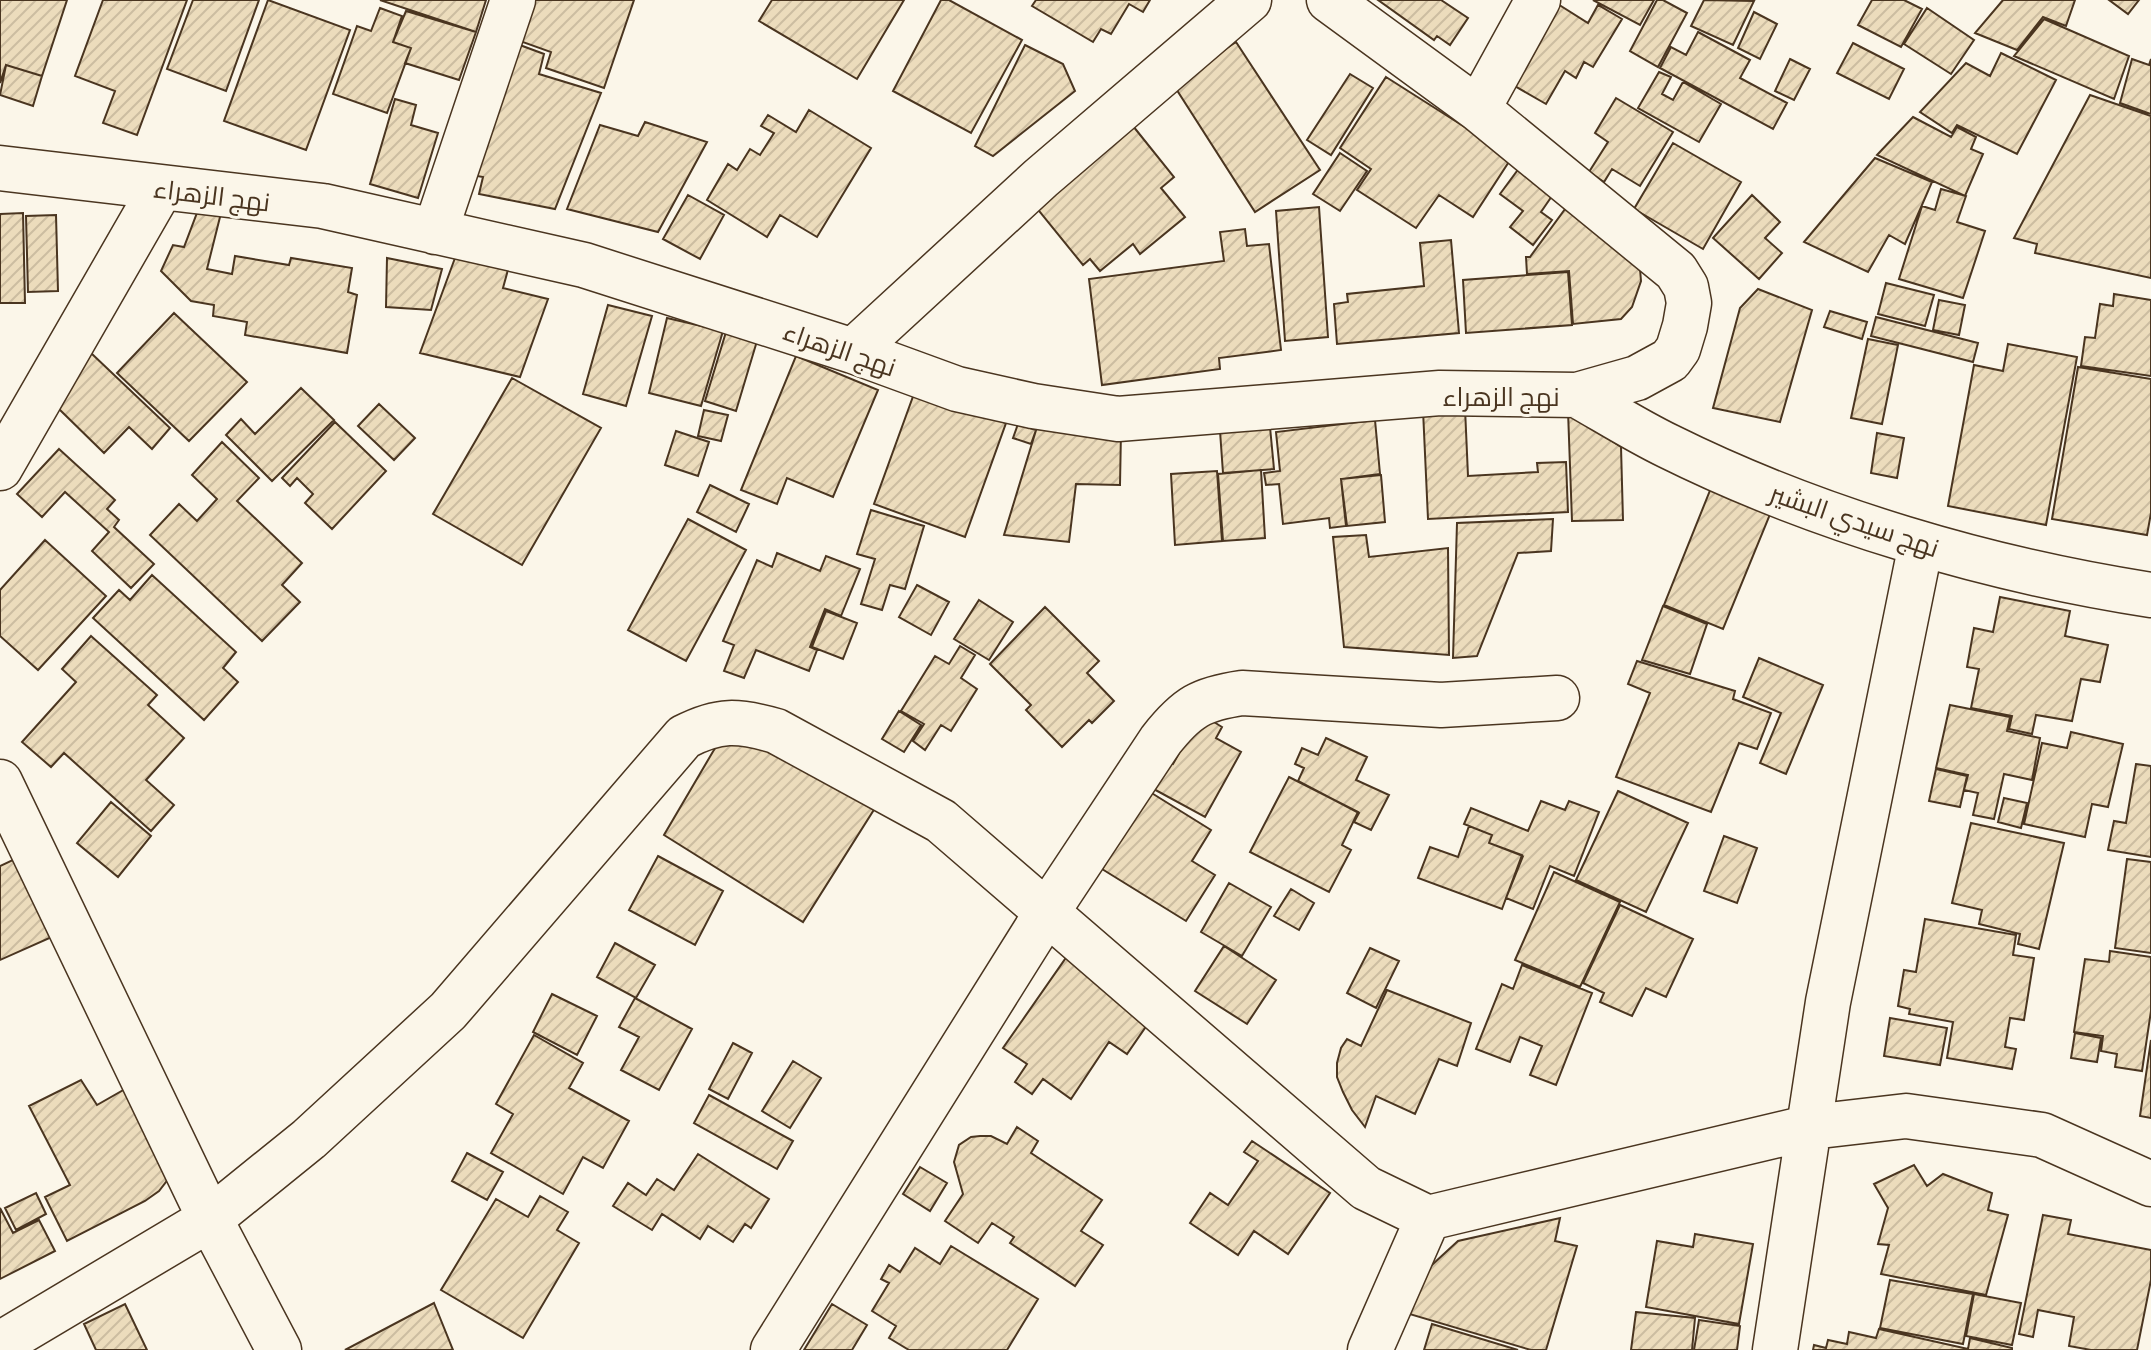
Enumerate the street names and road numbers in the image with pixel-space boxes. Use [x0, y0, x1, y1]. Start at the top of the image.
street label: نهج الزهراء [152, 171, 272, 220]
street label: نهج الزهراء [779, 314, 900, 385]
street label: نهج الزهراء [1442, 380, 1560, 414]
street label: نهج سيدي البشير [1763, 475, 1944, 568]

